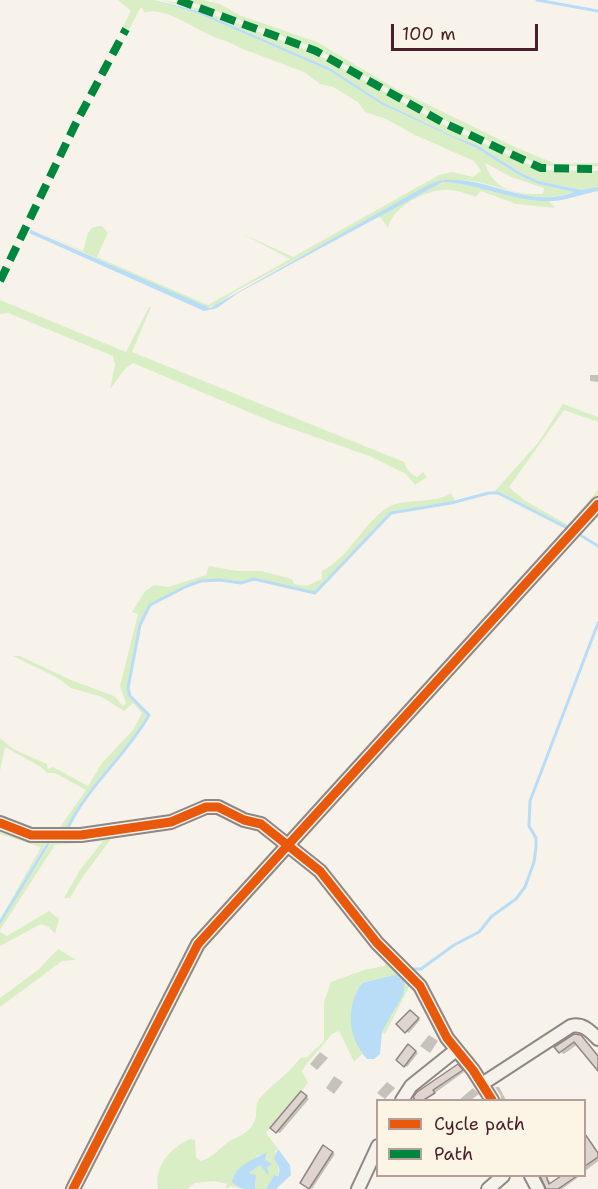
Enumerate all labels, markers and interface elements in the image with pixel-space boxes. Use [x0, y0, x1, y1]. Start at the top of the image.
scale bar [394, 12, 541, 50]
text: 100 m [402, 22, 456, 46]
legend [376, 1099, 586, 1177]
text: Cycle path [434, 1112, 525, 1136]
text: Path [434, 1142, 473, 1166]

